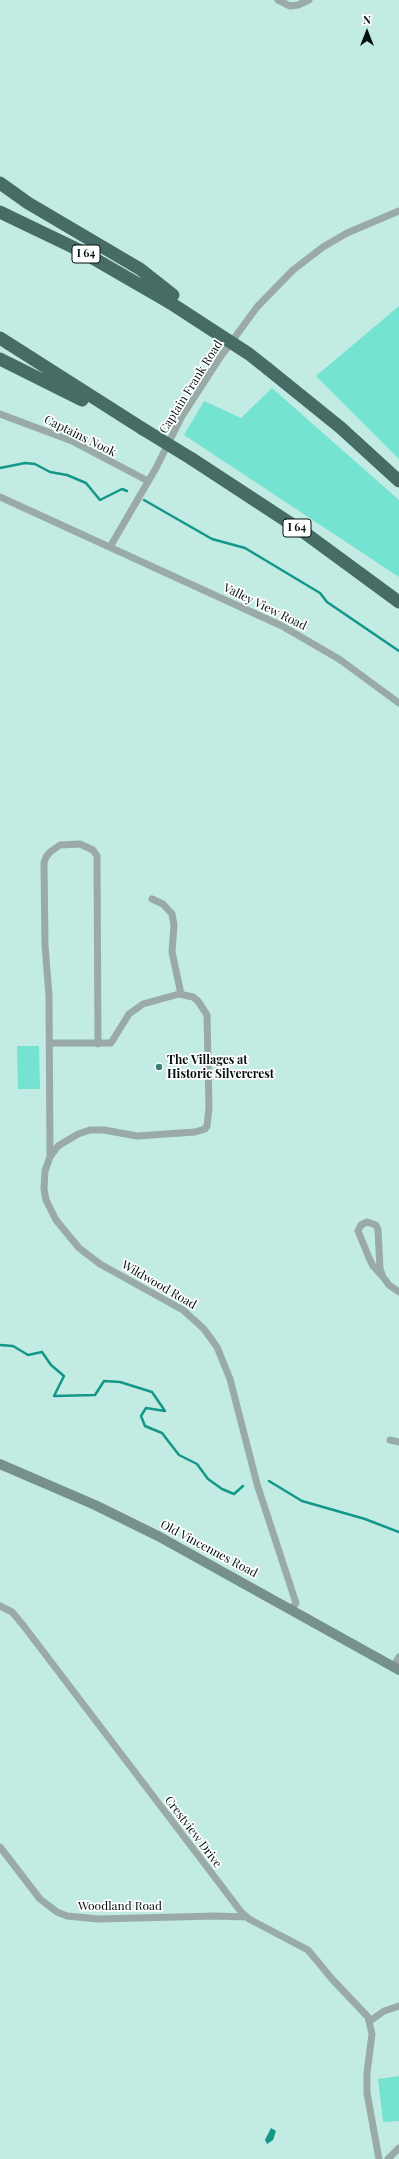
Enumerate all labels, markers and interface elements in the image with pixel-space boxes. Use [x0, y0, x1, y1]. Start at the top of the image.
north arrow [347, 12, 387, 52]
text: N [363, 12, 371, 27]
road number: I 64 [72, 245, 100, 263]
street label: Captain Frank Road [156, 338, 226, 436]
street label: Captains Nook [42, 412, 118, 460]
road number: I 64 [283, 519, 311, 537]
street label: Valley View Road [221, 581, 309, 633]
place label: The Villages at Historic Silvercrest [167, 1053, 274, 1081]
marker: The Villages at Historic Silvercrest [154, 1062, 164, 1072]
street label: Wildwood Road [119, 1258, 199, 1312]
street label: Old Vincennes Road [158, 1517, 260, 1581]
street label: Crestview Drive [161, 1793, 225, 1871]
street label: Woodland Road [78, 1899, 162, 1913]

